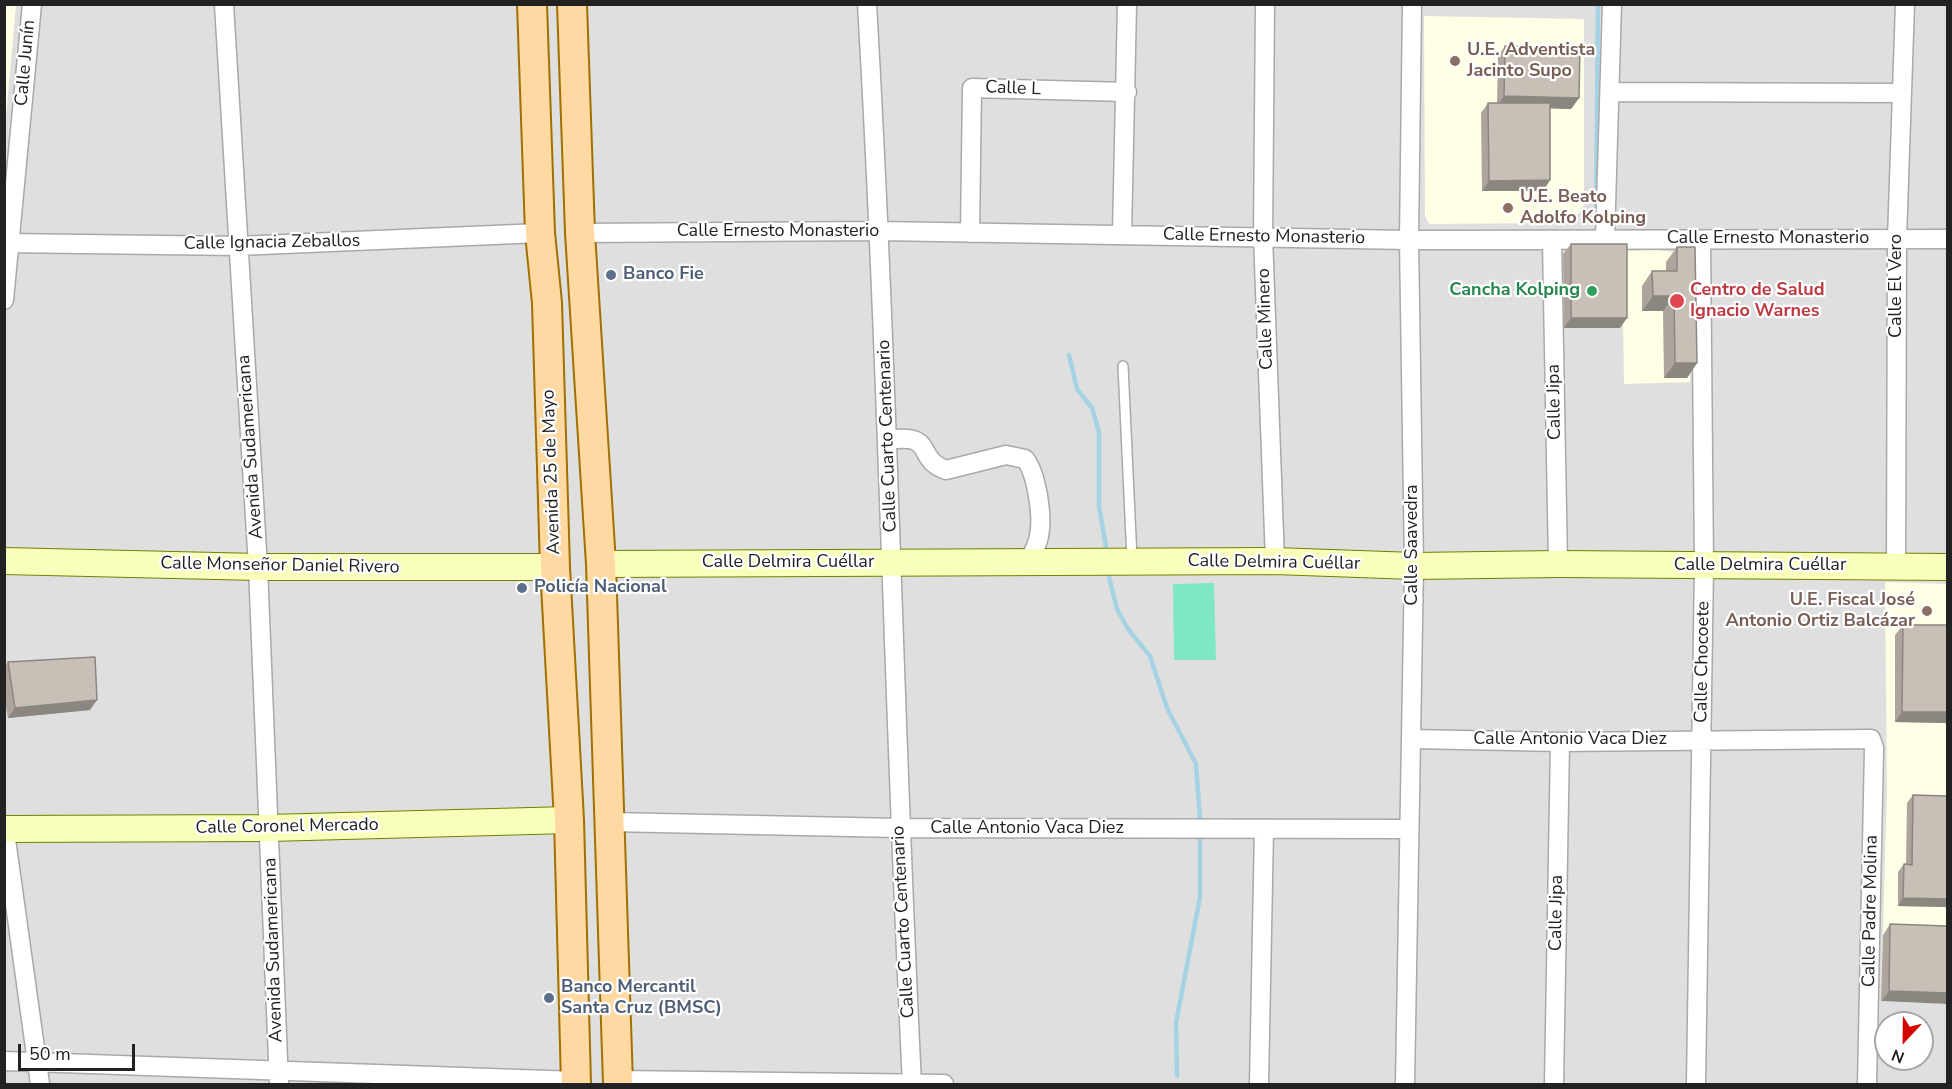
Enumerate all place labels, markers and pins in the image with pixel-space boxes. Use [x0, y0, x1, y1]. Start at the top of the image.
place label: U.E. Adventista Jacinto Supo [1467, 40, 1595, 82]
marker: U.E. Adventista Jacinto Supo [1448, 54, 1462, 68]
place label: U.E. Beato Adolfo Kolping [1520, 187, 1646, 230]
marker: U.E. Beato Adolfo Kolping [1501, 201, 1515, 215]
place label: Banco Fie [623, 264, 704, 286]
marker: Banco Fie [604, 268, 618, 282]
place label: Cancha Kolping [1449, 280, 1580, 302]
place label: Centro de Salud Ignacio Warnes [1690, 280, 1825, 322]
marker: Cancha Kolping [1585, 284, 1599, 298]
marker: Centro de Salud Ignacio Warnes [1668, 292, 1686, 310]
place label: Policía Nacional [534, 577, 667, 599]
marker: Policía Nacional [515, 581, 529, 595]
place label: U.E. Fiscal José Antonio Ortiz Balcázar [1725, 590, 1915, 632]
marker: U.E. Fiscal José Antonio Ortiz Balcázar [1920, 604, 1934, 618]
place label: Banco Mercantil Santa Cruz (BMSC) [561, 977, 722, 1020]
marker: Banco Mercantil Santa Cruz (BMSC) [542, 991, 556, 1005]

